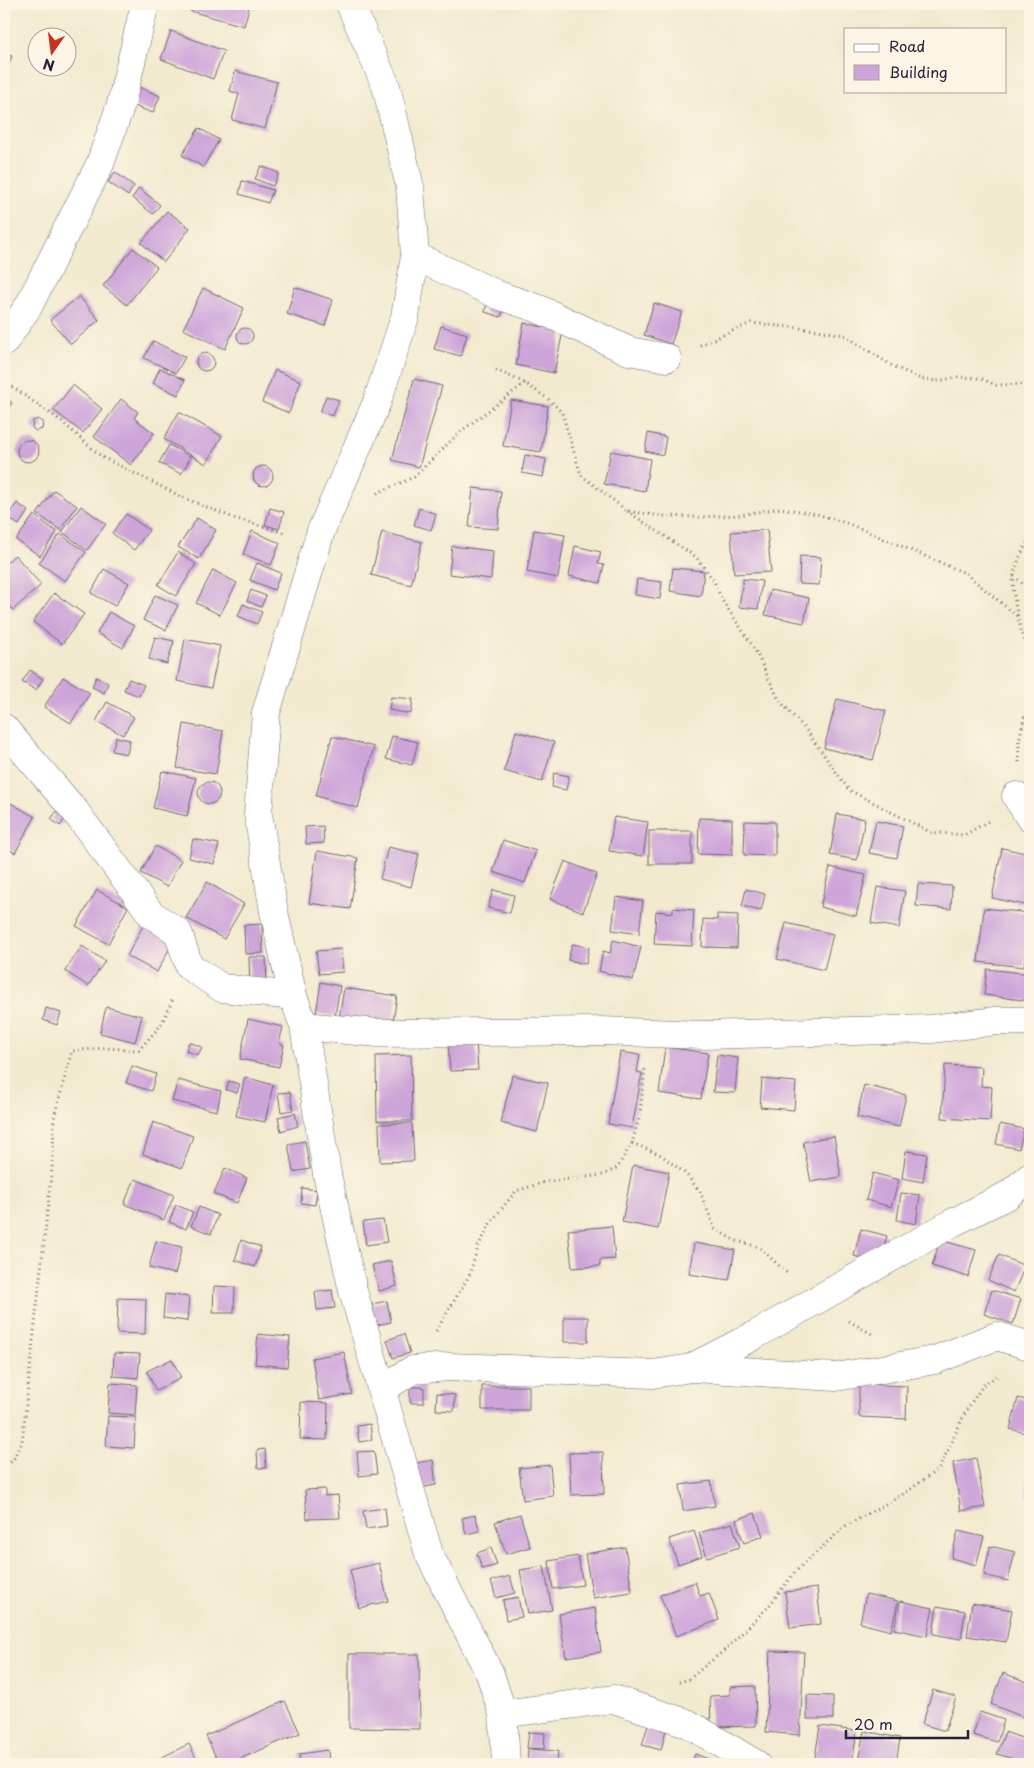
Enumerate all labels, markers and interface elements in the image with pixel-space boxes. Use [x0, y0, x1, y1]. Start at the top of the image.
north arrow [28, 28, 78, 78]
legend [844, 28, 1006, 92]
text: Road [889, 34, 925, 57]
text: N [41, 54, 57, 77]
text: Building [889, 60, 948, 83]
scale bar [846, 1708, 969, 1740]
text: 20 m [854, 1712, 893, 1735]

